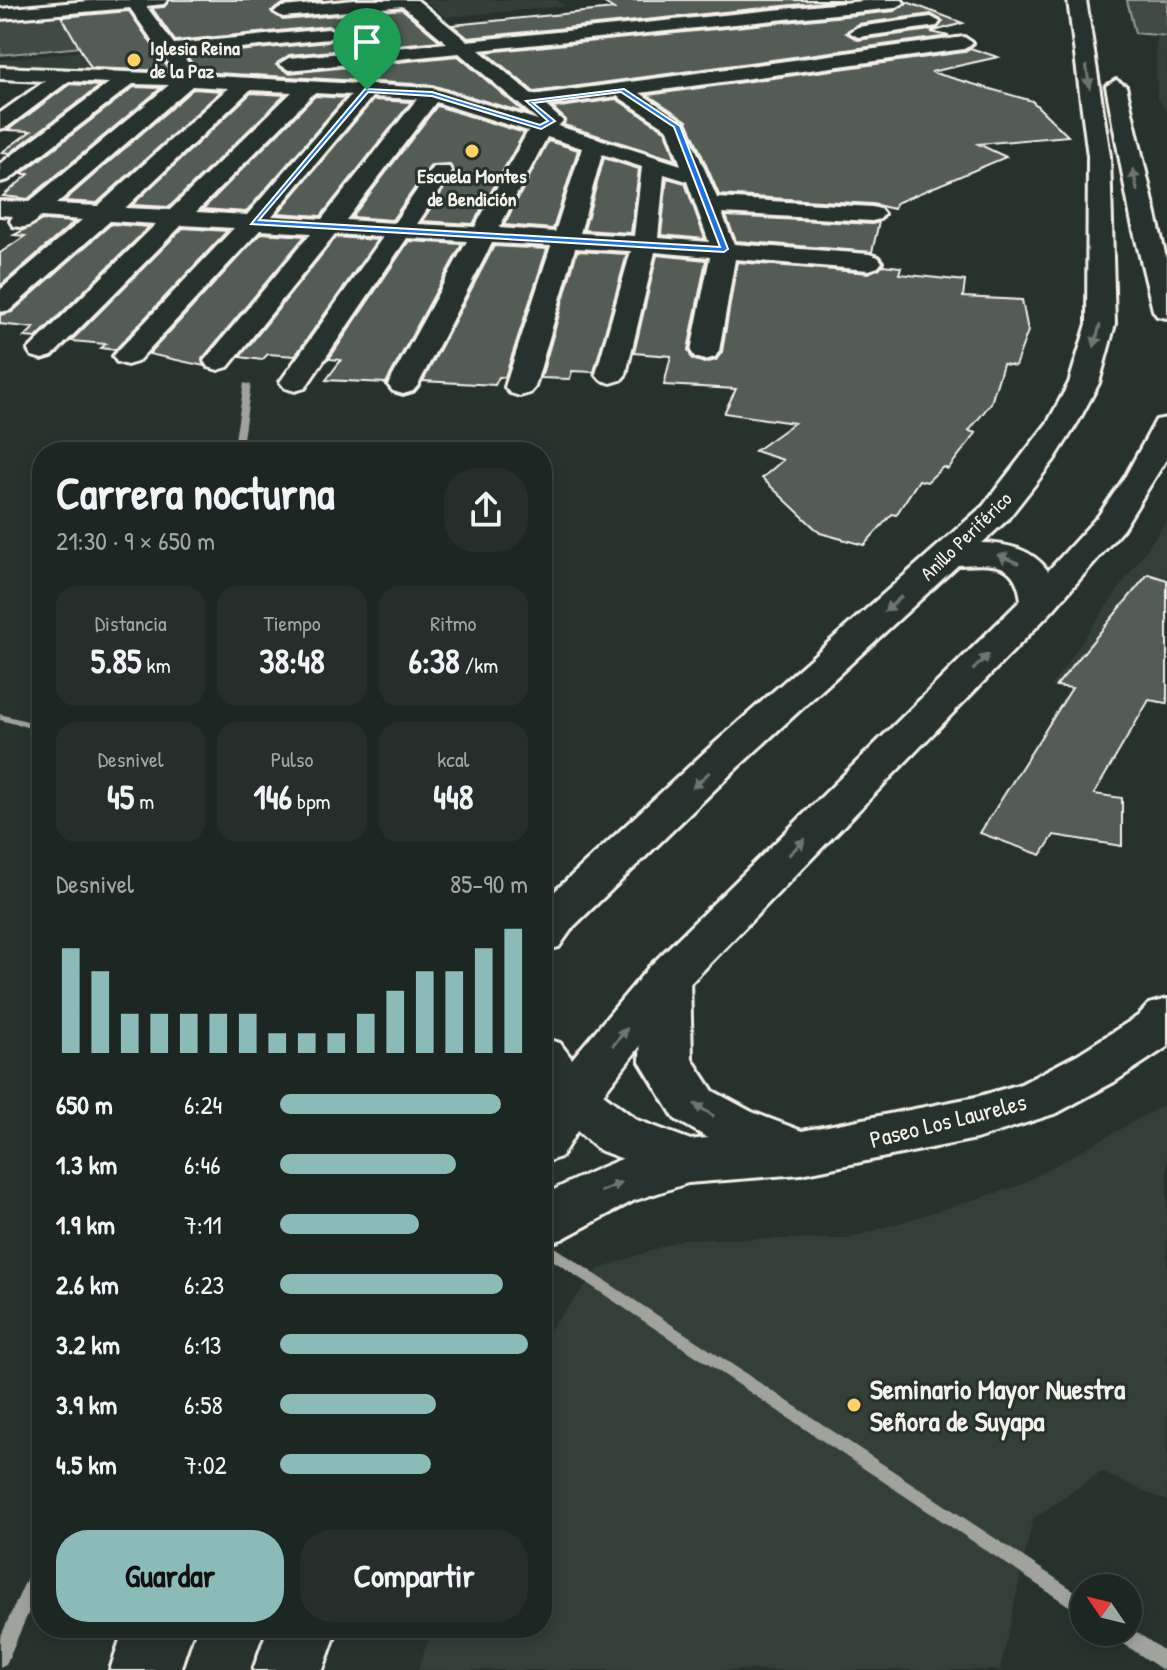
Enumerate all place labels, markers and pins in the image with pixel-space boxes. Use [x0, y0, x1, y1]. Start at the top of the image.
pin [333, 8, 401, 90]
place label: Iglesia Reina de la Paz [150, 34, 240, 84]
marker: Iglesia Reina de la Paz [125, 51, 143, 69]
marker: Escuela Montes de Bendición [463, 142, 481, 160]
place label: Escuela Montes de Bendición [417, 162, 527, 212]
place label: Seminario Mayor Nuestra Señora de Suyapa [870, 1370, 1125, 1441]
marker: Seminario Mayor Nuestra Señora de Suyapa [845, 1396, 863, 1414]

